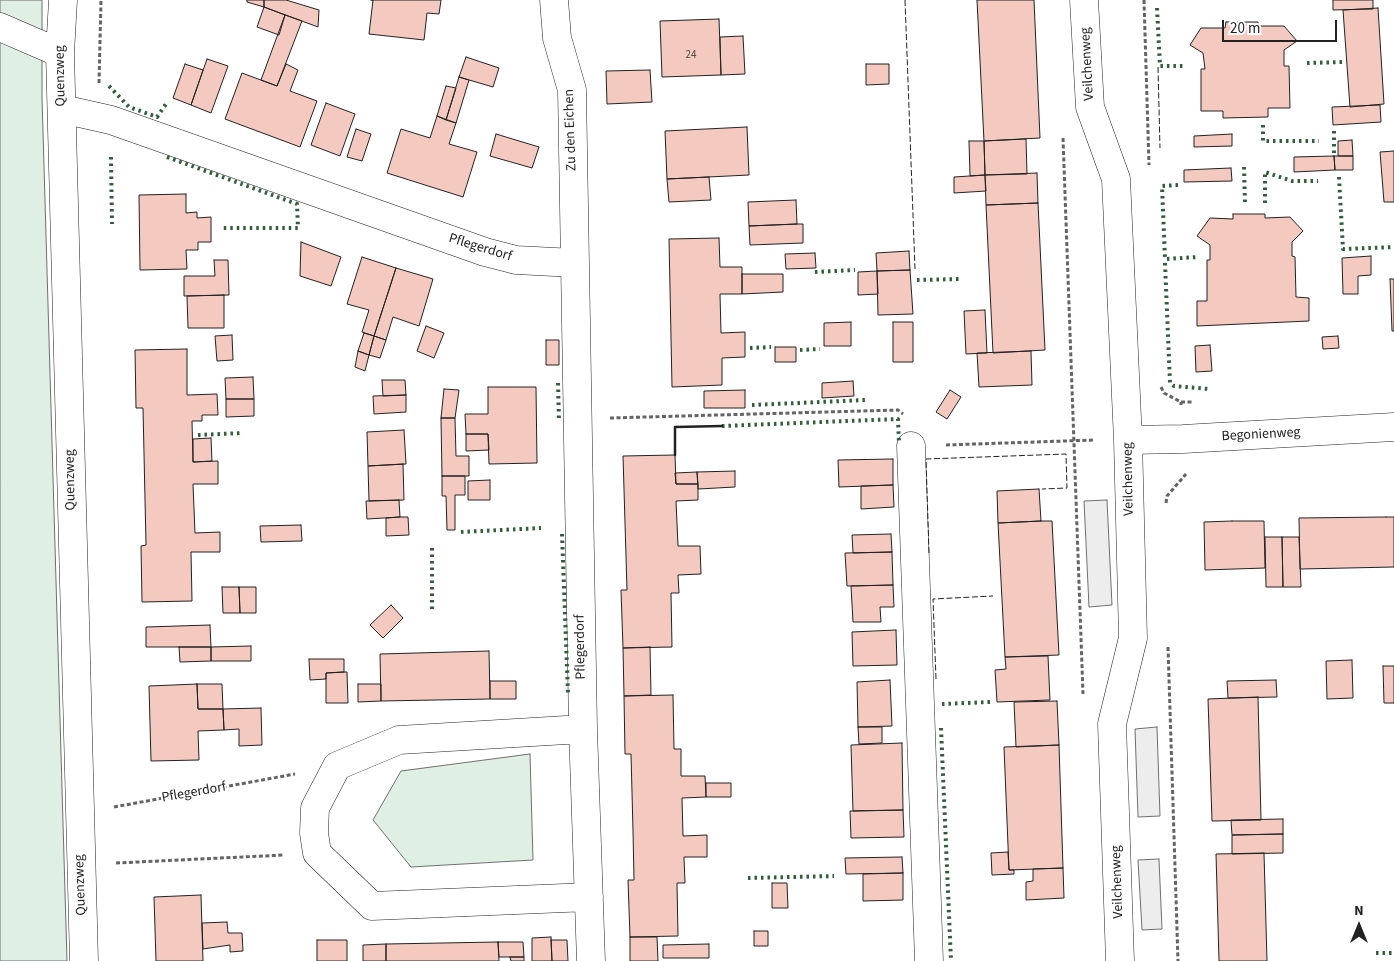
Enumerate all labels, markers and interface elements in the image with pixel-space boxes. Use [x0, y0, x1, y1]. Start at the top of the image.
scale bar [1224, 10, 1339, 42]
text: 20 m [1230, 18, 1260, 39]
street label: Veilchenweg [1078, 27, 1098, 101]
street label: Quenzweg [52, 45, 70, 107]
house number: 24 [686, 49, 696, 63]
street label: Zu den Eichen [561, 89, 581, 171]
street label: Pflegerdorf [446, 230, 514, 266]
street label: Begonienweg [1221, 425, 1301, 445]
street label: Veilchenweg [1120, 442, 1138, 516]
street label: Quenzweg [62, 449, 80, 511]
street label: Pflegerdorf [572, 614, 590, 680]
street label: Pflegerdorf [160, 779, 228, 807]
street label: Veilchenweg [1108, 845, 1128, 919]
street label: Quenzweg [72, 854, 90, 916]
north arrow [1334, 901, 1384, 951]
text: N [1354, 901, 1364, 921]

